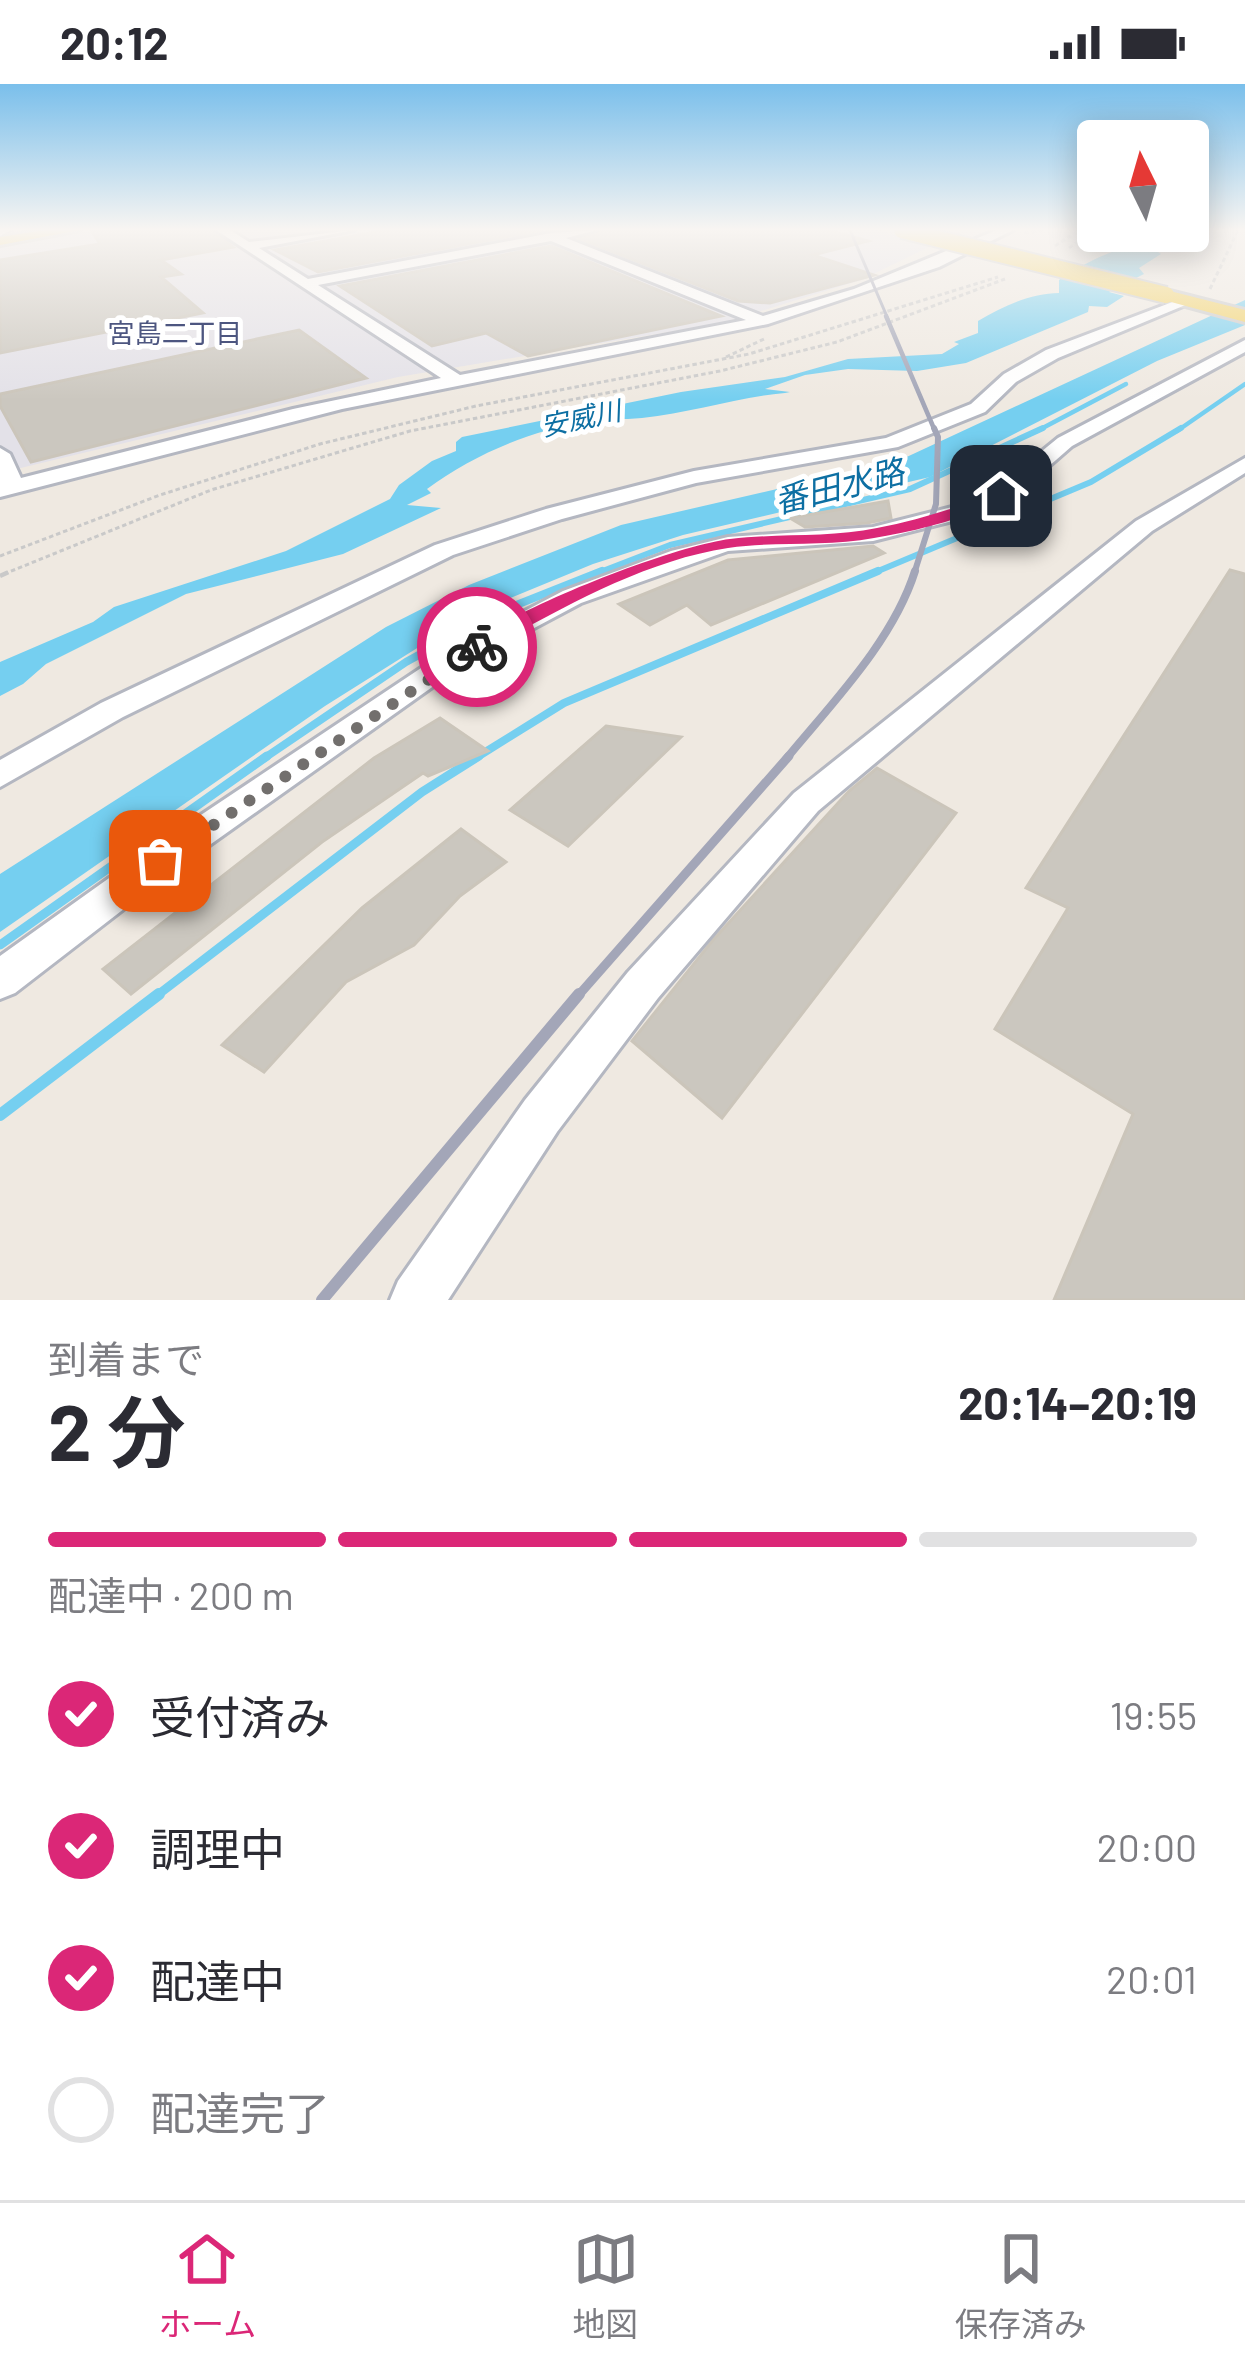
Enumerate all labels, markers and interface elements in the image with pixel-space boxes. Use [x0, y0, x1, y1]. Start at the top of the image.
text: 20:12 [60, 15, 168, 69]
north arrow [1077, 120, 1209, 252]
map controls [1077, 120, 1209, 252]
district label: 宮島二丁目 [108, 316, 243, 348]
water label: 安威川 [538, 392, 626, 441]
pin [950, 445, 1052, 547]
water label: 番田水路 [770, 449, 911, 520]
icon: home [968, 463, 1034, 529]
courier [417, 587, 537, 707]
icon: bike [444, 614, 510, 680]
pin [109, 810, 211, 912]
icon: bag [127, 828, 193, 894]
text: 到着まで [48, 1335, 204, 1382]
text: 20:14–20:19 [958, 1375, 1197, 1429]
text: 2 分 [48, 1383, 185, 1477]
text: 配達中 · 200 m [48, 1571, 294, 1618]
icon: check [48, 1681, 114, 1747]
text: 受付済み [150, 1689, 330, 1743]
text: 19:55 [1110, 1691, 1197, 1738]
icon: check [48, 1813, 114, 1879]
text: 調理中 [150, 1821, 285, 1875]
text: 20:00 [1097, 1823, 1197, 1870]
icon: check [48, 1945, 114, 2011]
text: 配達中 [150, 1953, 285, 2007]
text: 20:01 [1106, 1955, 1197, 2002]
text: 配達完了 [150, 2085, 330, 2139]
tab: ホーム [158, 2226, 256, 2346]
tab: 地図 [573, 2226, 639, 2346]
tab: 保存済み [955, 2226, 1087, 2346]

